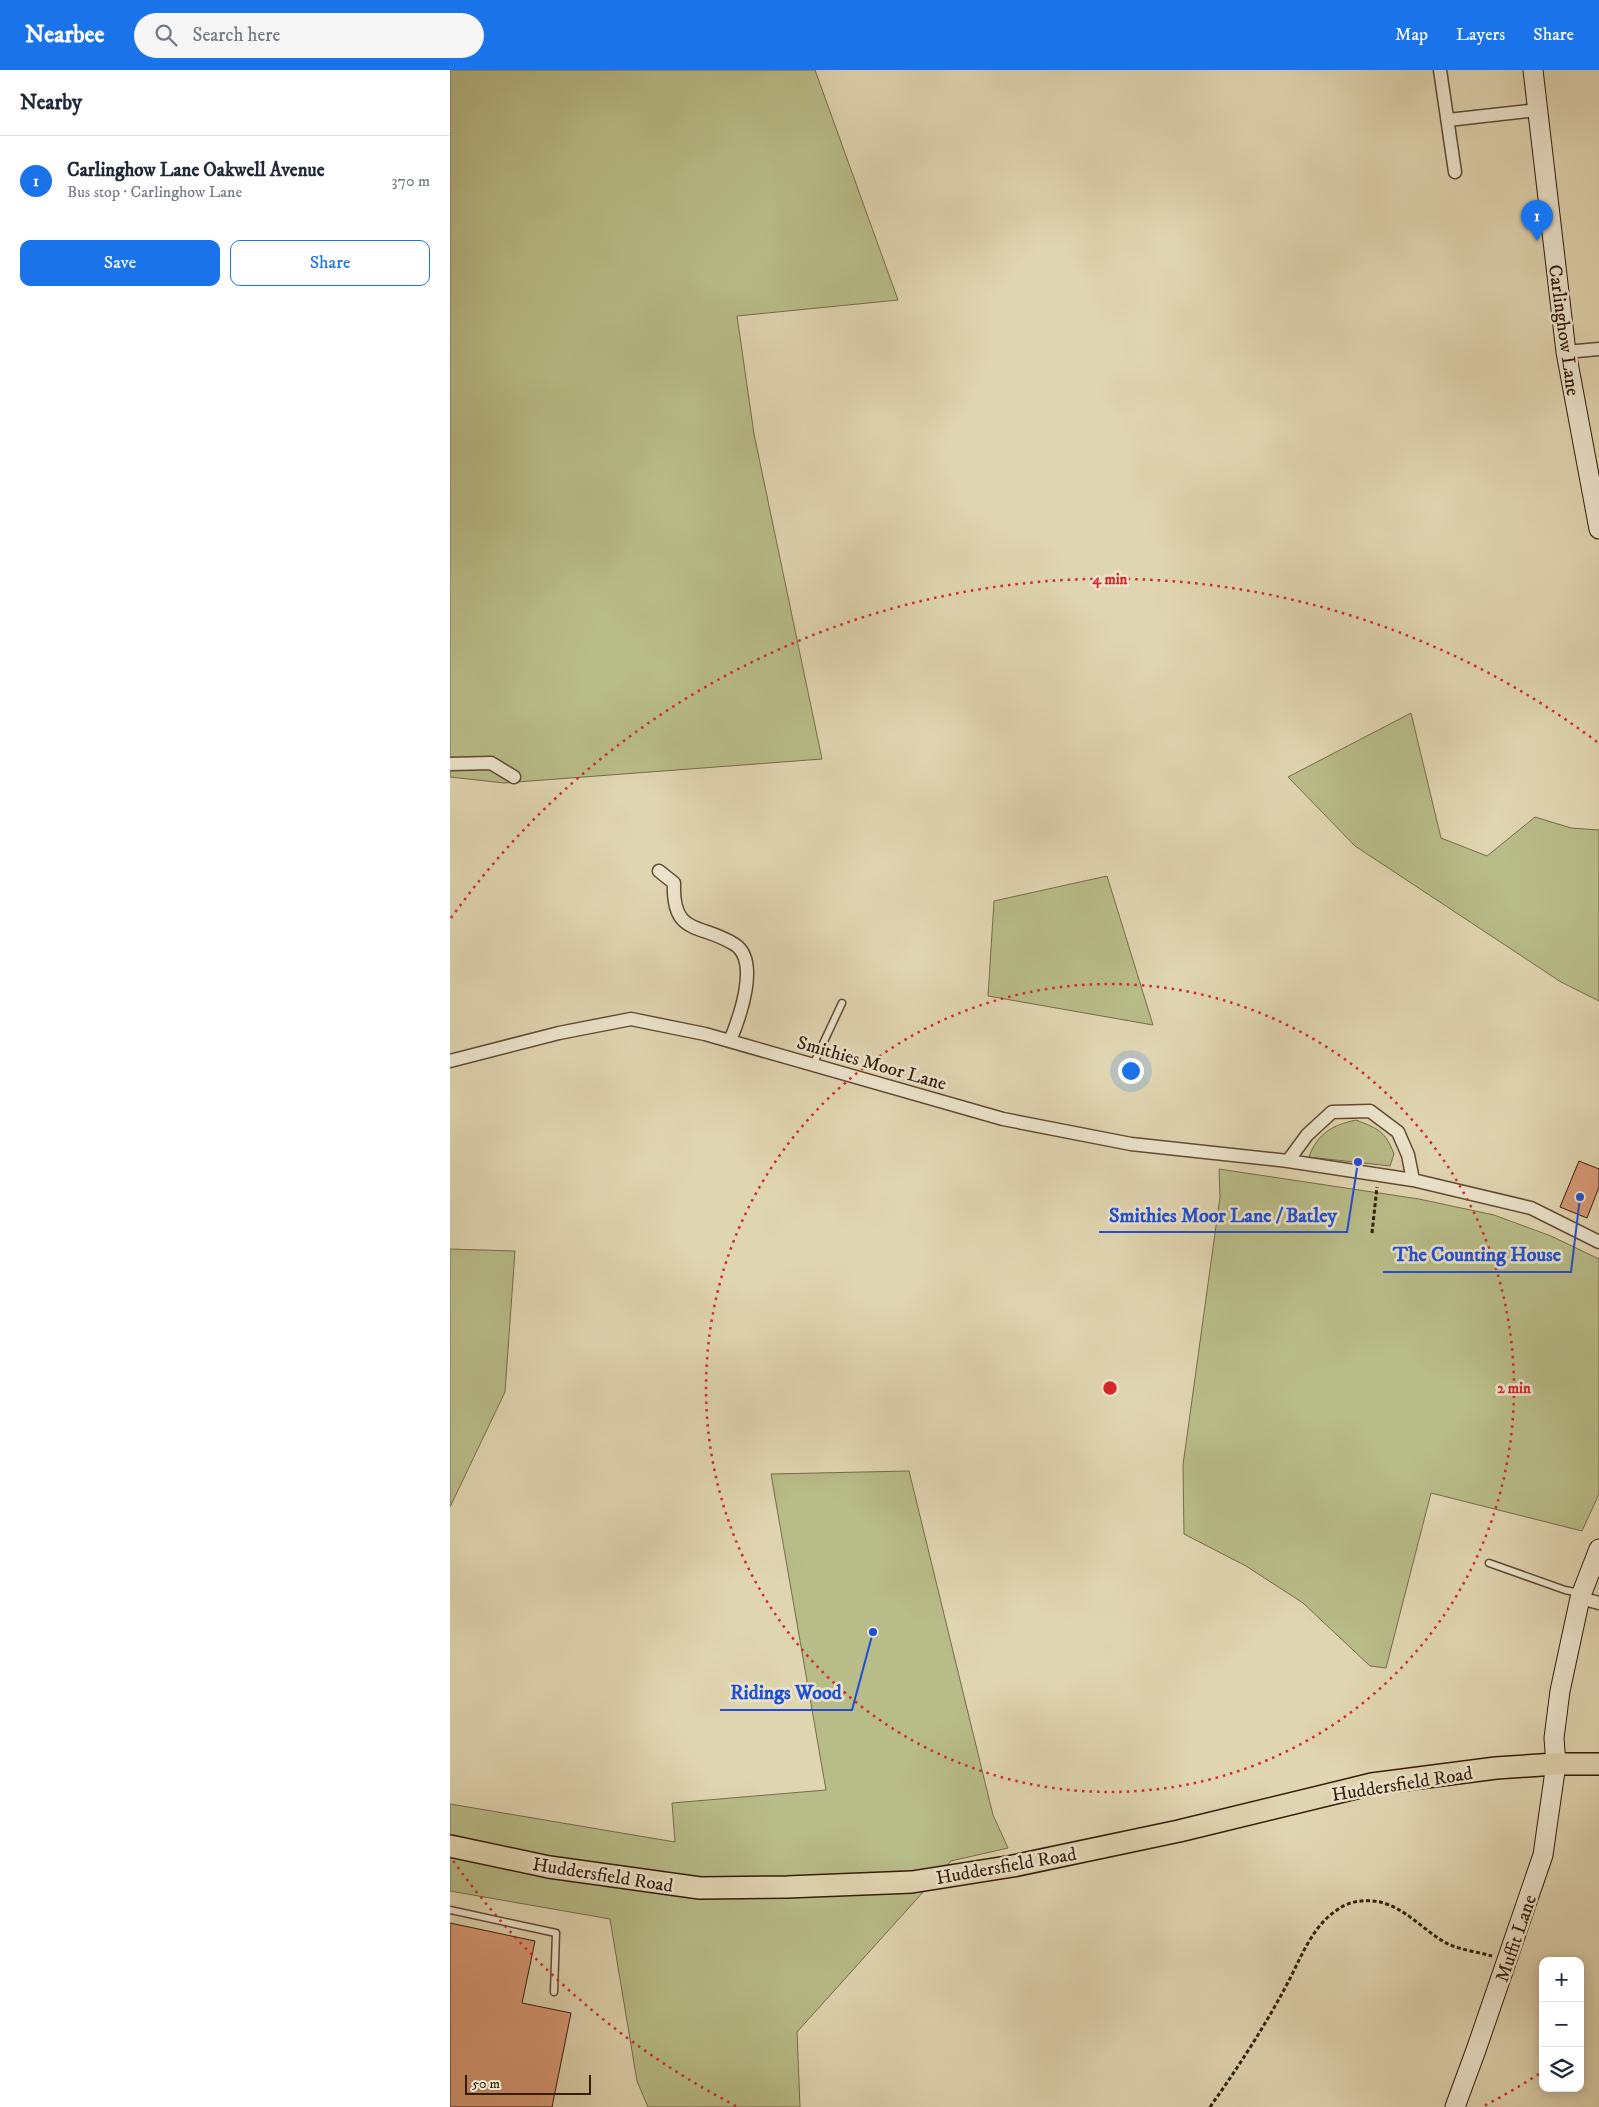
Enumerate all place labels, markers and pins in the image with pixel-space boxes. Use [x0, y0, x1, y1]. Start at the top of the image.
pin: 1 [1521, 200, 1553, 241]
callout: Smithies Moor Lane / Batley [1099, 1197, 1347, 1232]
callout: The Counting House [1383, 1237, 1571, 1272]
centre of rings [1101, 1379, 1119, 1397]
callout: Ridings Wood [720, 1675, 852, 1710]

